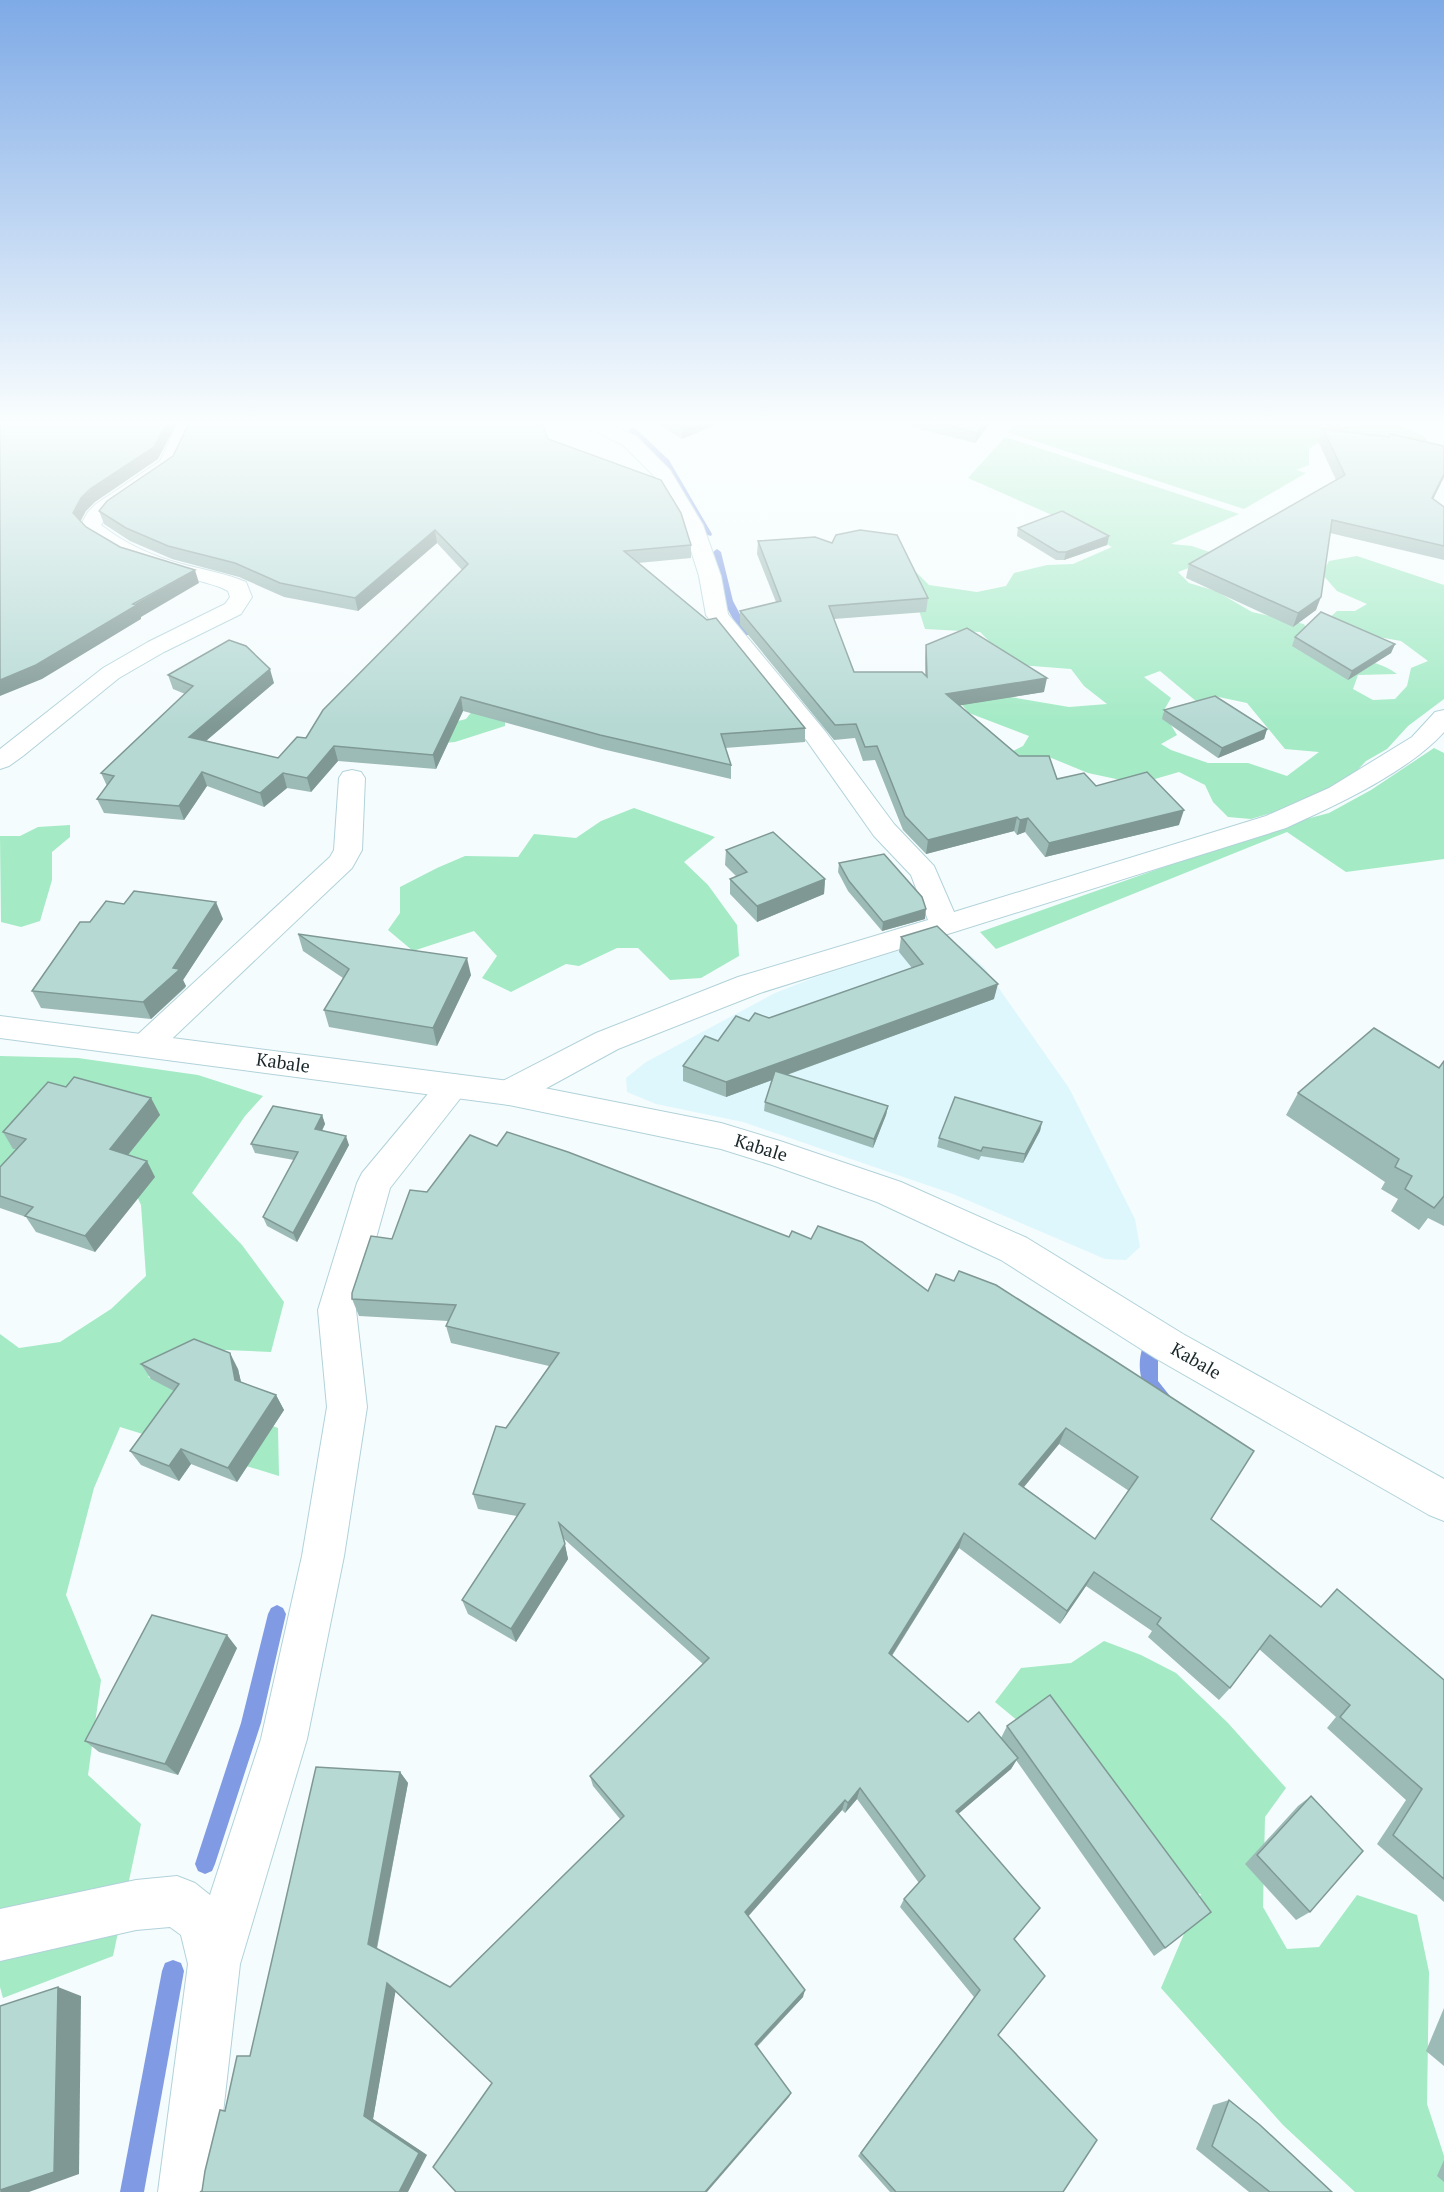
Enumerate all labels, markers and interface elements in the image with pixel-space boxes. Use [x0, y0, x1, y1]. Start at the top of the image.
street label: Kabale [255, 1046, 312, 1078]
street label: Kabale [732, 1128, 791, 1166]
street label: Kabale [1167, 1336, 1226, 1384]

